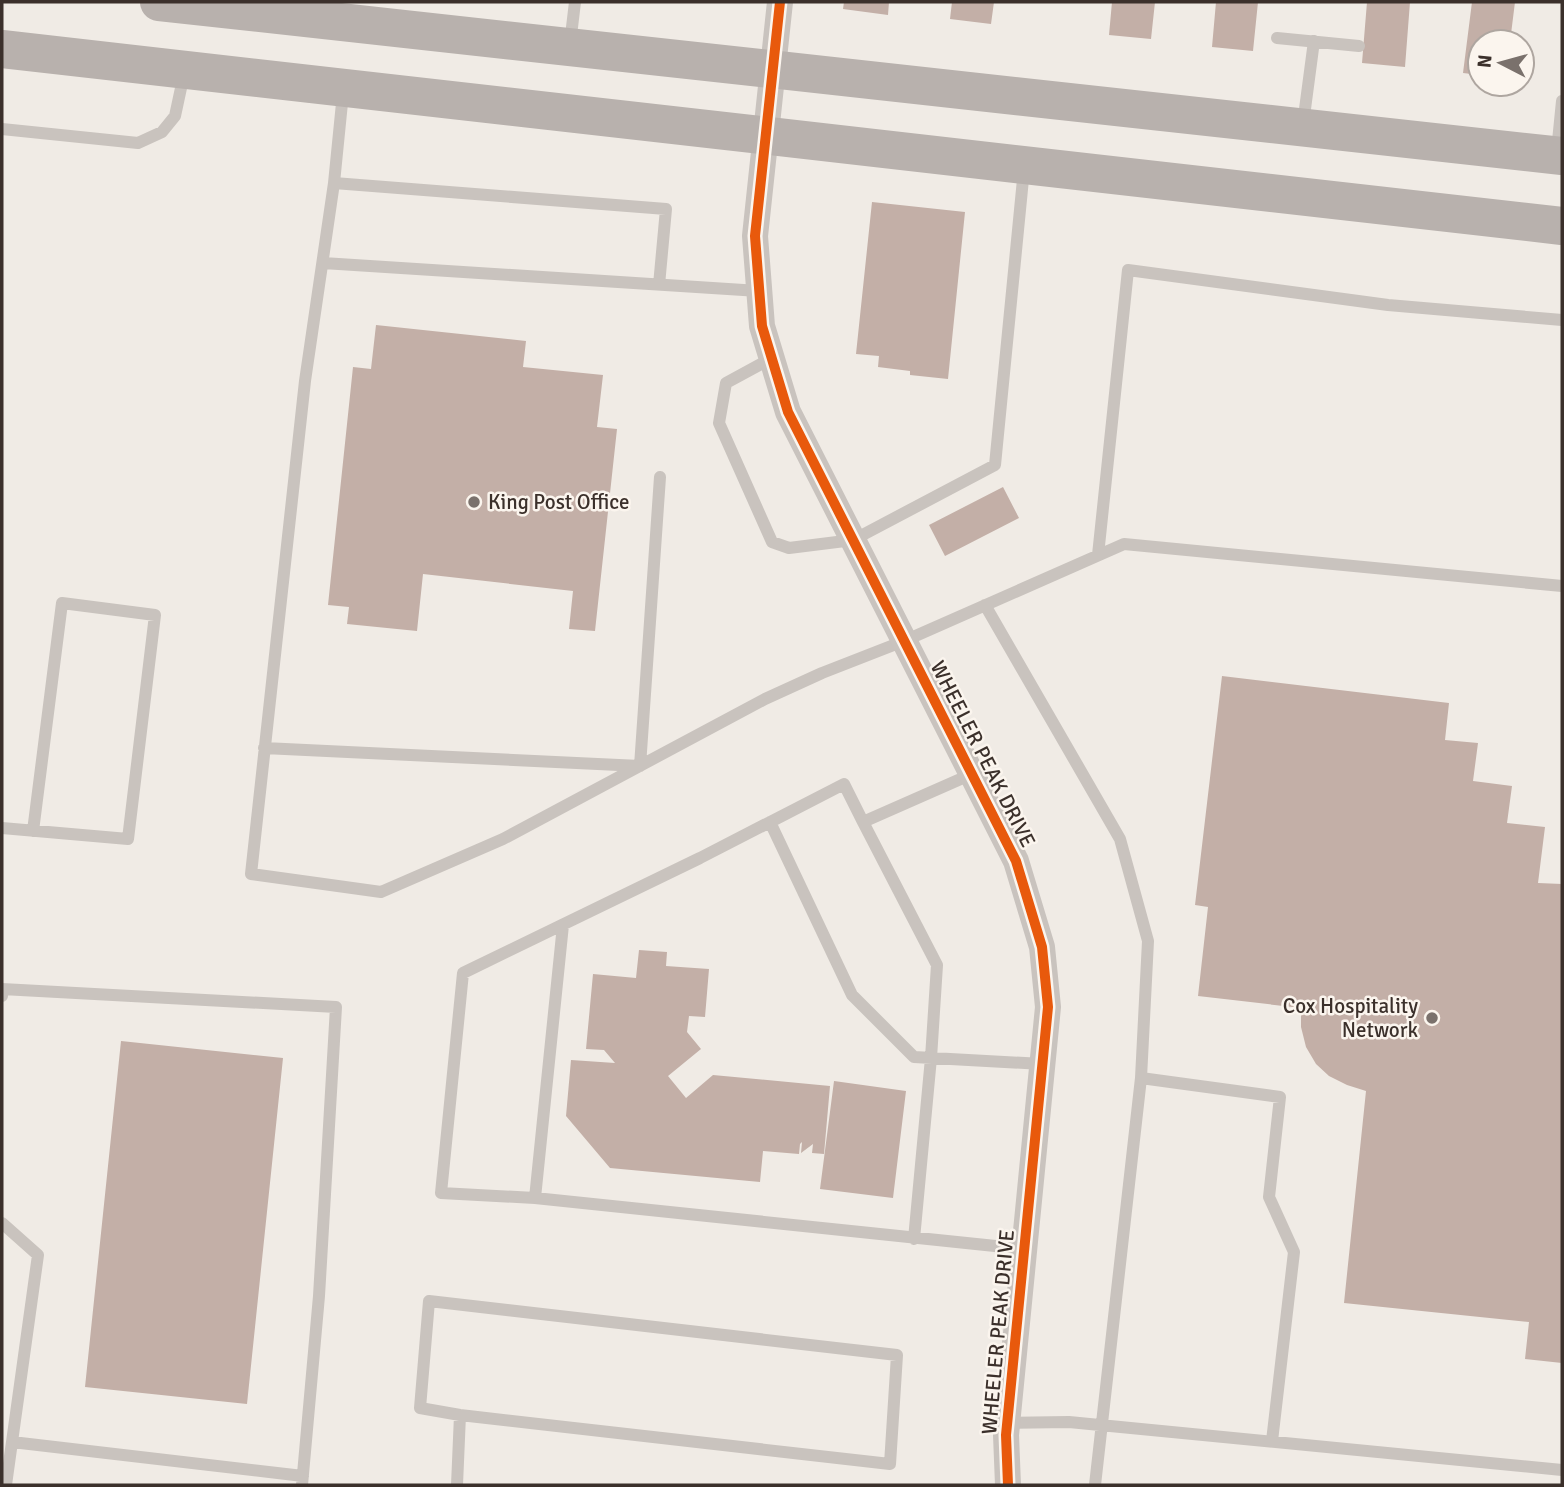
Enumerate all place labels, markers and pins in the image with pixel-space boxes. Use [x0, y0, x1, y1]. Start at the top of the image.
place label: King Post Office [488, 489, 630, 515]
marker: King Post Office [466, 494, 482, 510]
place label: Cox Hospitality Network [1283, 993, 1418, 1043]
marker: Cox Hospitality Network [1424, 1010, 1440, 1026]

